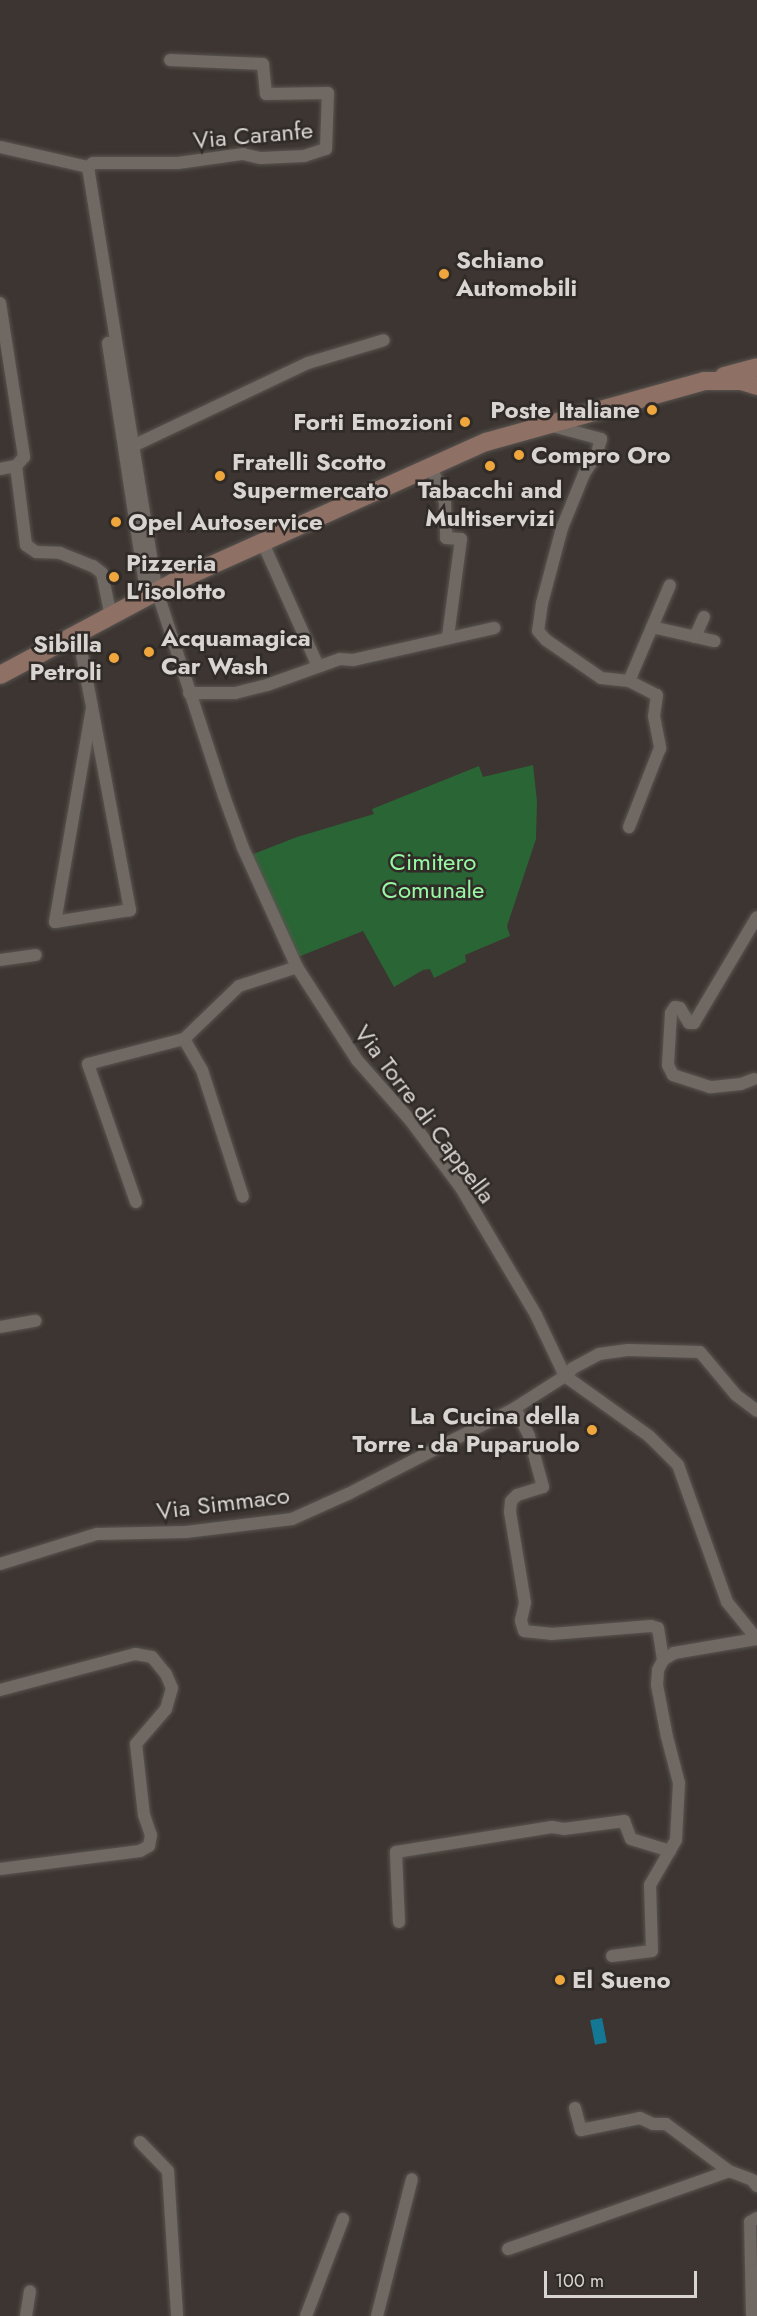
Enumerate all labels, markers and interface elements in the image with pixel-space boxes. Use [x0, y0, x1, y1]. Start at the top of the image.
street label: Via Caranfe [192, 115, 314, 155]
place label: Schiano Automobili [456, 246, 577, 302]
marker: Schiano Automobili [437, 267, 451, 281]
place label: Poste Italiane [490, 396, 640, 424]
marker: Poste Italiane [645, 403, 659, 417]
place label: Forti Emozioni [293, 408, 453, 436]
marker: Forti Emozioni [458, 415, 472, 429]
place label: Compro Oro [531, 441, 671, 469]
place label: Fratelli Scotto Supermercato [232, 448, 389, 504]
marker: Compro Oro [512, 448, 526, 462]
marker: Tabacchi and Multiservizi [483, 459, 497, 473]
marker: Fratelli Scotto Supermercato [213, 469, 227, 483]
place label: Tabacchi and Multiservizi [418, 476, 562, 532]
place label: Opel Autoservice [128, 508, 323, 536]
marker: Opel Autoservice [109, 515, 123, 529]
place label: Pizzeria L'isolotto [126, 549, 226, 605]
marker: Pizzeria L'isolotto [107, 570, 121, 584]
place label: Acquamagica Car Wash [161, 624, 311, 680]
place label: Sibilla Petroli [30, 630, 102, 686]
marker: Acquamagica Car Wash [142, 645, 156, 659]
marker: Sibilla Petroli [107, 651, 121, 665]
park label: Cimitero Comunale [382, 848, 484, 904]
street label: Via Torre di Cappella [349, 1019, 501, 1209]
place label: La Cucina della Torre - da Puparuolo [353, 1402, 580, 1458]
marker: La Cucina della Torre - da Puparuolo [585, 1423, 599, 1437]
street label: Via Simmaco [155, 1481, 291, 1525]
place label: El Sueno [572, 1966, 671, 1994]
marker: El Sueno [553, 1973, 567, 1987]
scale bar [547, 2259, 700, 2297]
text: 100 m [555, 2268, 604, 2294]

